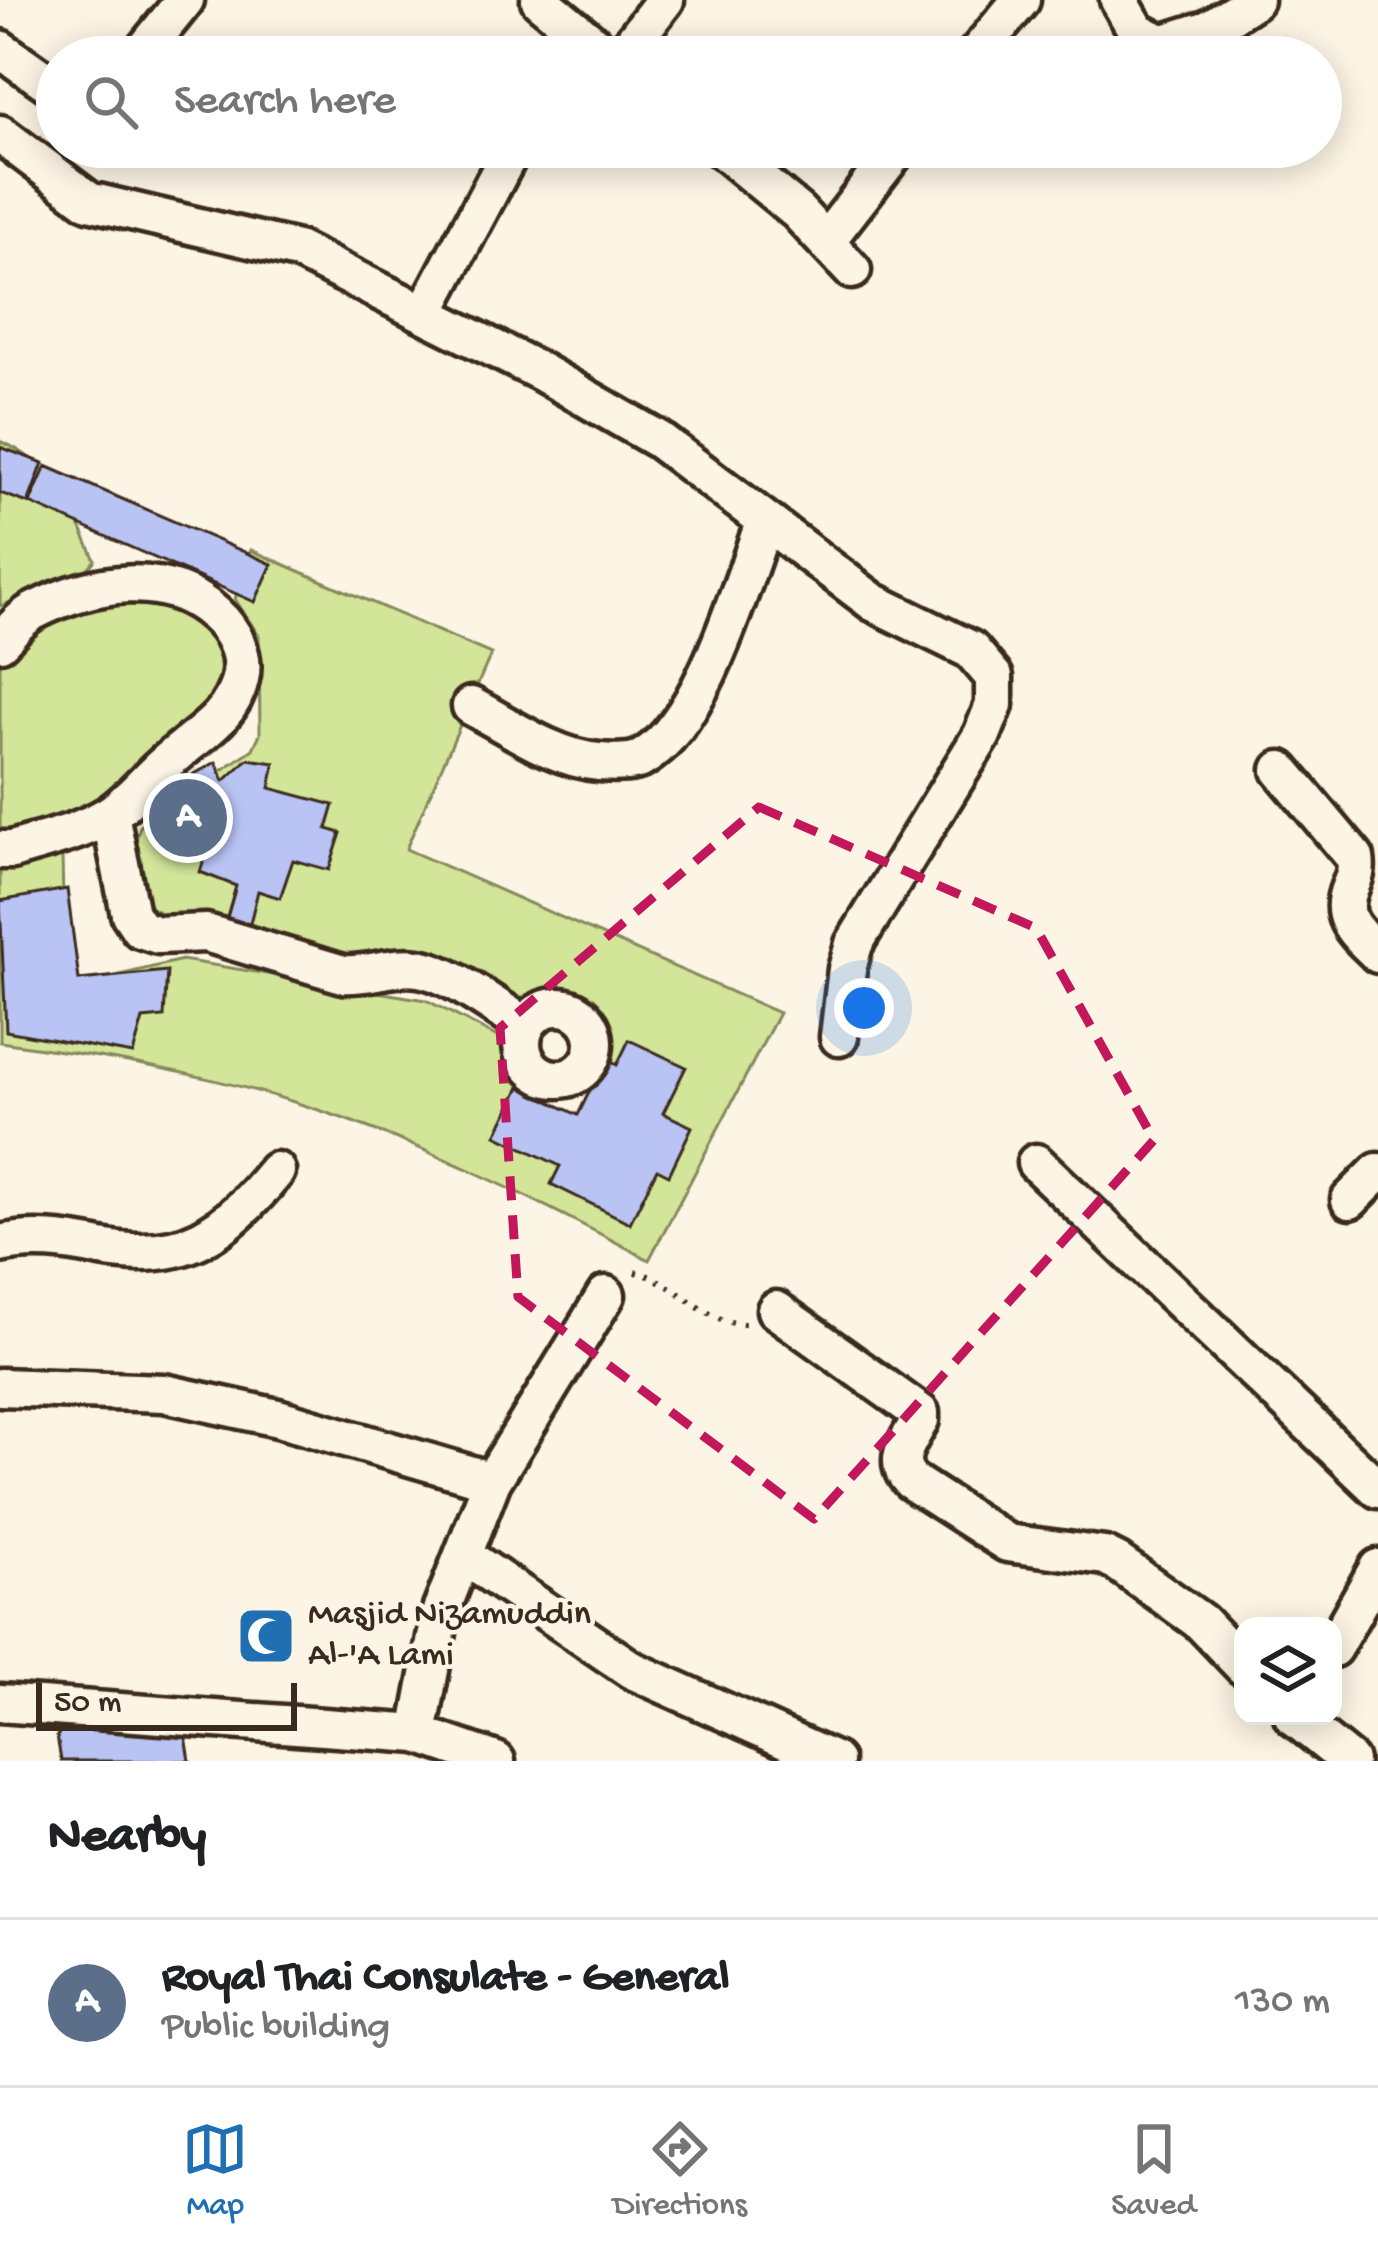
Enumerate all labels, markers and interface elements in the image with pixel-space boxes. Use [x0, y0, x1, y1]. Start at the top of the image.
search box [36, 36, 1342, 168]
icon: search [78, 69, 144, 135]
text: Search here [174, 76, 396, 129]
pin: A [149, 773, 227, 863]
your location [834, 978, 894, 1038]
place label: Masjid Nizamuddin Al-'A Lami [308, 1594, 591, 1678]
mosque icon: Masjid Nizamuddin Al-'A Lami [235, 1605, 297, 1667]
map controls [1234, 1617, 1342, 1725]
button: layers [1234, 1617, 1342, 1725]
scale bar [36, 1677, 297, 1730]
text: 50 m [54, 1685, 121, 1723]
text: Nearby [48, 1809, 206, 1869]
text: Royal Thai Consulate - General [162, 1953, 729, 2006]
text: A [75, 1980, 99, 2026]
text: 130 m [1235, 1980, 1330, 2026]
text: Public building [162, 2006, 390, 2052]
tab: Map [182, 2116, 248, 2226]
tab: Directions [613, 2116, 747, 2226]
tab: Saved [1111, 2116, 1196, 2226]

